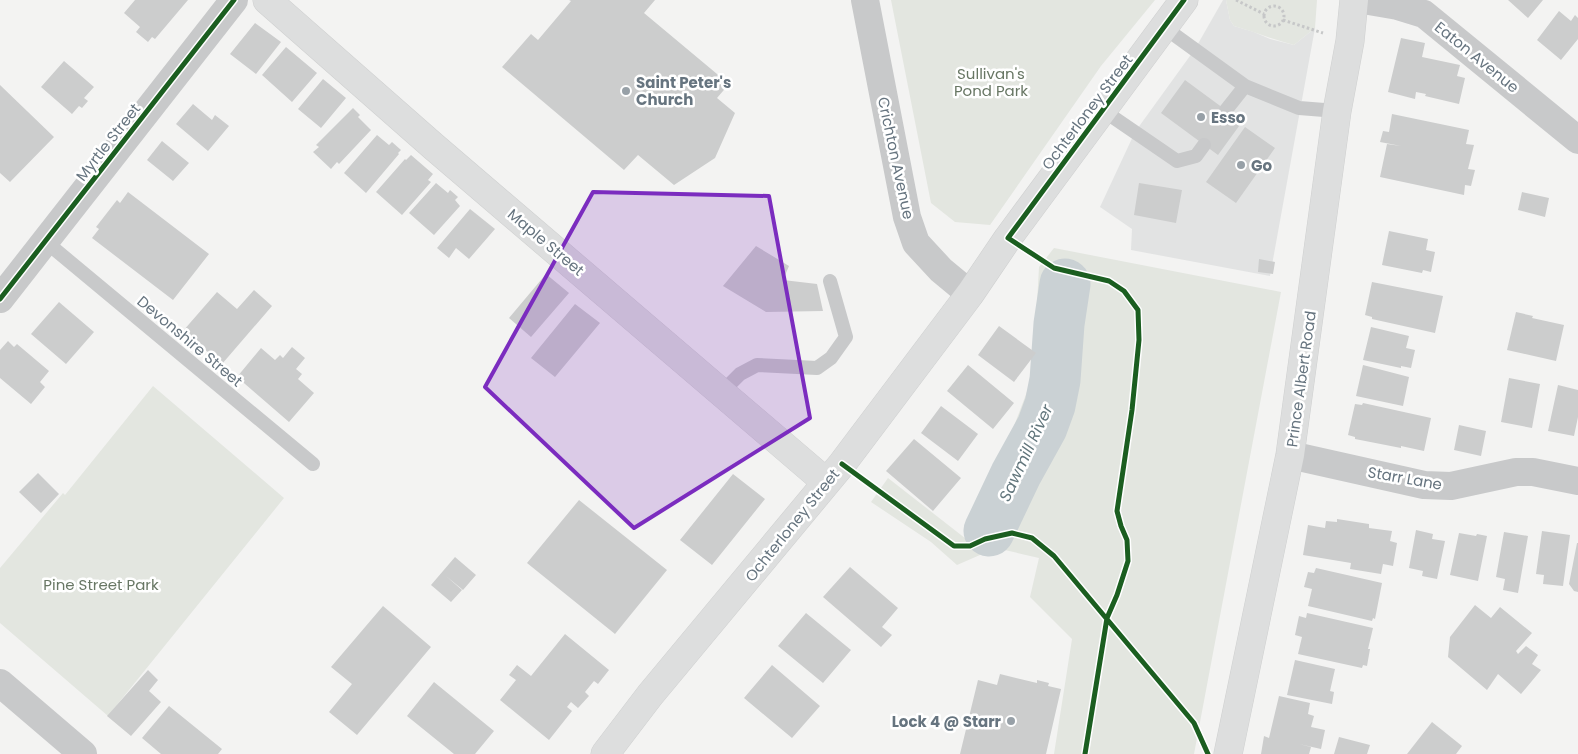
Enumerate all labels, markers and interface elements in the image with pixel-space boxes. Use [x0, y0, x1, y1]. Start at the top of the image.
street label: Eaton Avenue [1430, 16, 1524, 98]
street label: Ochterloney Street [1037, 50, 1137, 174]
park label: Sullivan's Pond Park [954, 63, 1028, 101]
place label: Saint Peter's Church [636, 72, 731, 110]
marker: Saint Peter's Church [620, 85, 632, 97]
street label: Crichton Avenue [873, 95, 919, 221]
street label: Myrtle Street [71, 99, 145, 185]
place label: Esso [1211, 107, 1246, 128]
marker: Esso [1195, 111, 1207, 123]
place label: Go [1251, 155, 1272, 176]
marker: Go [1235, 159, 1247, 171]
street label: Maple Street [503, 204, 589, 280]
street label: Devonshire Street [133, 291, 247, 391]
street label: Prince Albert Road [1281, 310, 1321, 448]
water label: Sawmill River [993, 400, 1059, 505]
street label: Starr Lane [1366, 461, 1444, 495]
street label: Ochterloney Street [740, 464, 844, 586]
park label: Pine Street Park [43, 574, 159, 595]
place label: Lock 4 @ Starr [892, 711, 1002, 732]
marker: Lock 4 @ Starr [1005, 715, 1017, 727]

